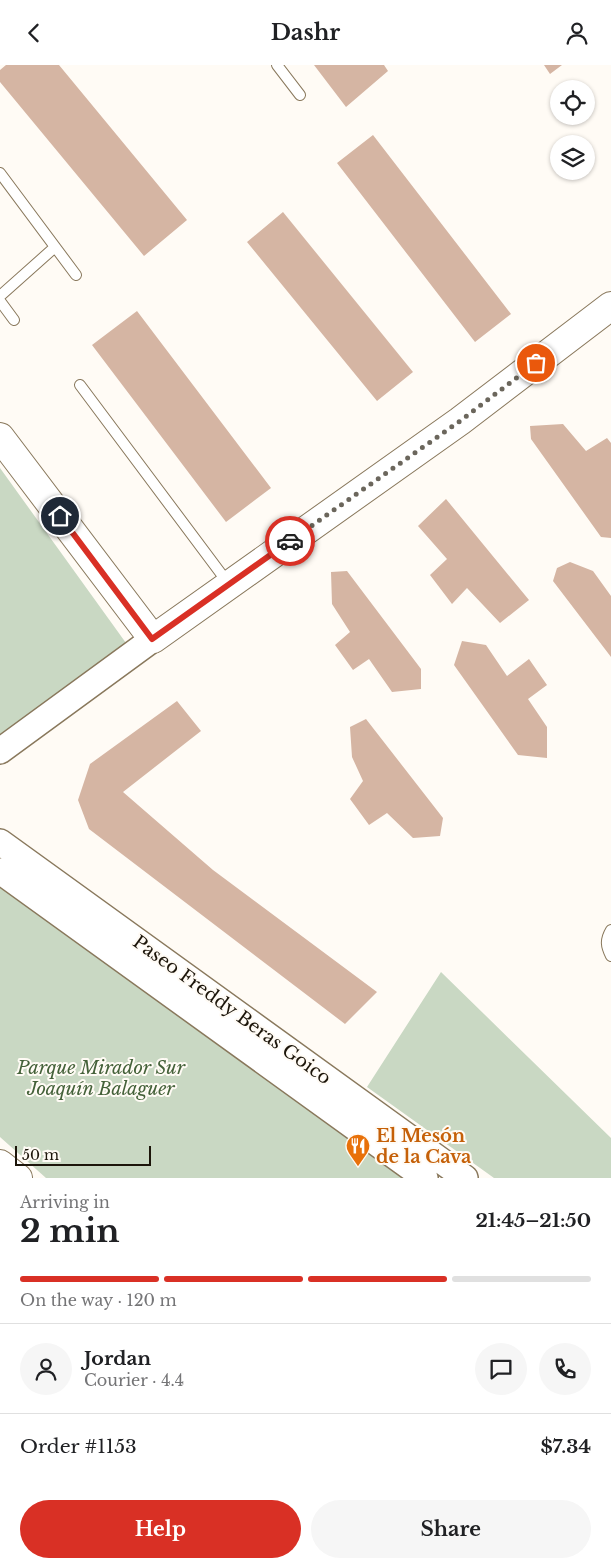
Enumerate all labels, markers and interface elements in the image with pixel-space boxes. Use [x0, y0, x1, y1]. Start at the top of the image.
icon: back [20, 19, 48, 47]
text: Dashr [271, 19, 340, 46]
icon: person [563, 19, 591, 47]
map controls [550, 80, 595, 180]
button: locate [550, 80, 595, 125]
button: layers [550, 135, 595, 180]
pin [515, 342, 557, 384]
icon: bag [522, 349, 550, 377]
pin [39, 495, 81, 537]
icon: home [46, 502, 74, 530]
courier [265, 516, 315, 566]
icon: car [276, 527, 304, 555]
street label: Paseo Freddy Beras Goico [129, 931, 335, 1089]
park label: Parque Mirador Sur Joaquín Balaguer [16, 1057, 186, 1100]
place label: El Mesón de la Cava [376, 1125, 472, 1168]
restaurant icon: El Mesón de la Cava [345, 1133, 371, 1167]
scale bar [15, 1143, 151, 1166]
text: 50 m [22, 1146, 59, 1164]
text: Arriving in [20, 1192, 110, 1212]
text: 21:45–21:50 [475, 1209, 591, 1232]
text: 2 min [20, 1211, 120, 1251]
text: On the way · 120 m [20, 1290, 177, 1310]
button: person [20, 1343, 72, 1395]
button: chat [475, 1343, 527, 1395]
button: phone [539, 1343, 591, 1395]
text: Jordan [84, 1347, 151, 1370]
text: Courier · 4.4 [84, 1370, 184, 1390]
text: Order #1153 [20, 1435, 137, 1458]
text: $7.34 [540, 1435, 591, 1458]
button: Help [20, 1500, 301, 1558]
button: Share [311, 1500, 591, 1558]

